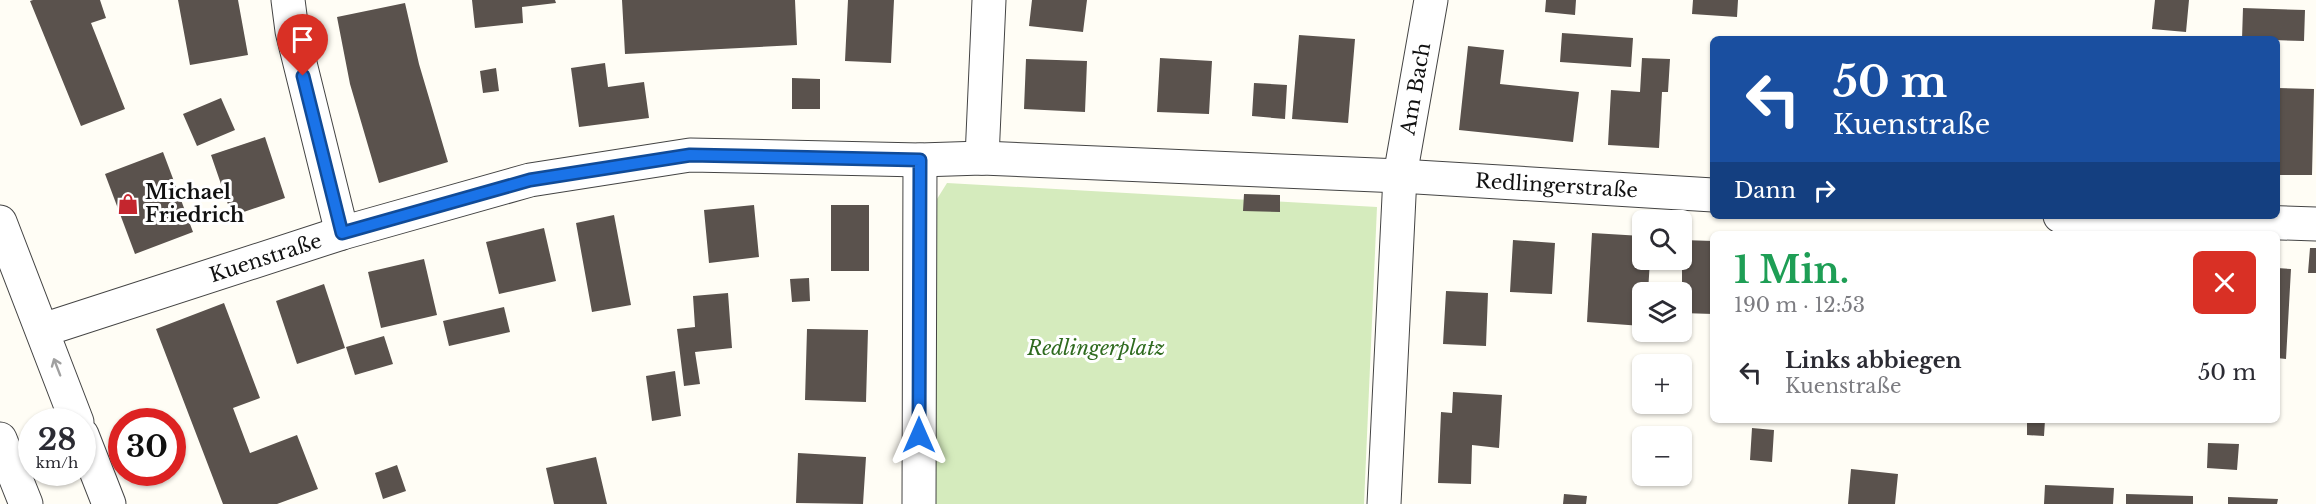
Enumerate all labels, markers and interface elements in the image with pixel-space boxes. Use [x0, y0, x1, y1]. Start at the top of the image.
pin [277, 14, 328, 76]
icon: arrive [286, 23, 319, 56]
street label: Am Bach [1395, 40, 1435, 138]
text: 50 m [1833, 56, 1947, 108]
icon: left [1734, 60, 1812, 138]
text: Kuenstraße [1833, 108, 1990, 141]
street label: Redlingerstraße [1475, 169, 1639, 202]
icon: right [1808, 174, 1841, 207]
text: Dann [1734, 177, 1796, 204]
place label: Michael Friedrich [145, 180, 245, 227]
shop icon: Michael Friedrich [116, 192, 140, 216]
map controls [1632, 210, 1692, 486]
button: search [1632, 210, 1692, 270]
street label: Kuenstraße [206, 228, 325, 287]
text: 1 Min. [1734, 248, 1849, 293]
button: close [2193, 251, 2256, 314]
button: layers [1632, 282, 1692, 342]
text: 190 m · 12:53 [1734, 293, 1865, 317]
park label: Redlingerplatz [1026, 336, 1165, 360]
text: Links abbiegen [1785, 347, 1962, 374]
button: + [1632, 354, 1692, 414]
icon: left [1734, 356, 1767, 389]
one-way arrow [50, 358, 61, 377]
text: 50 m [2198, 359, 2256, 386]
text: Kuenstraße [1785, 374, 1901, 398]
position arrow [887, 403, 951, 467]
speed limit sign: 30 [108, 408, 186, 486]
text: 28 [38, 421, 76, 458]
button: − [1632, 426, 1692, 486]
text: km/h [36, 453, 78, 472]

